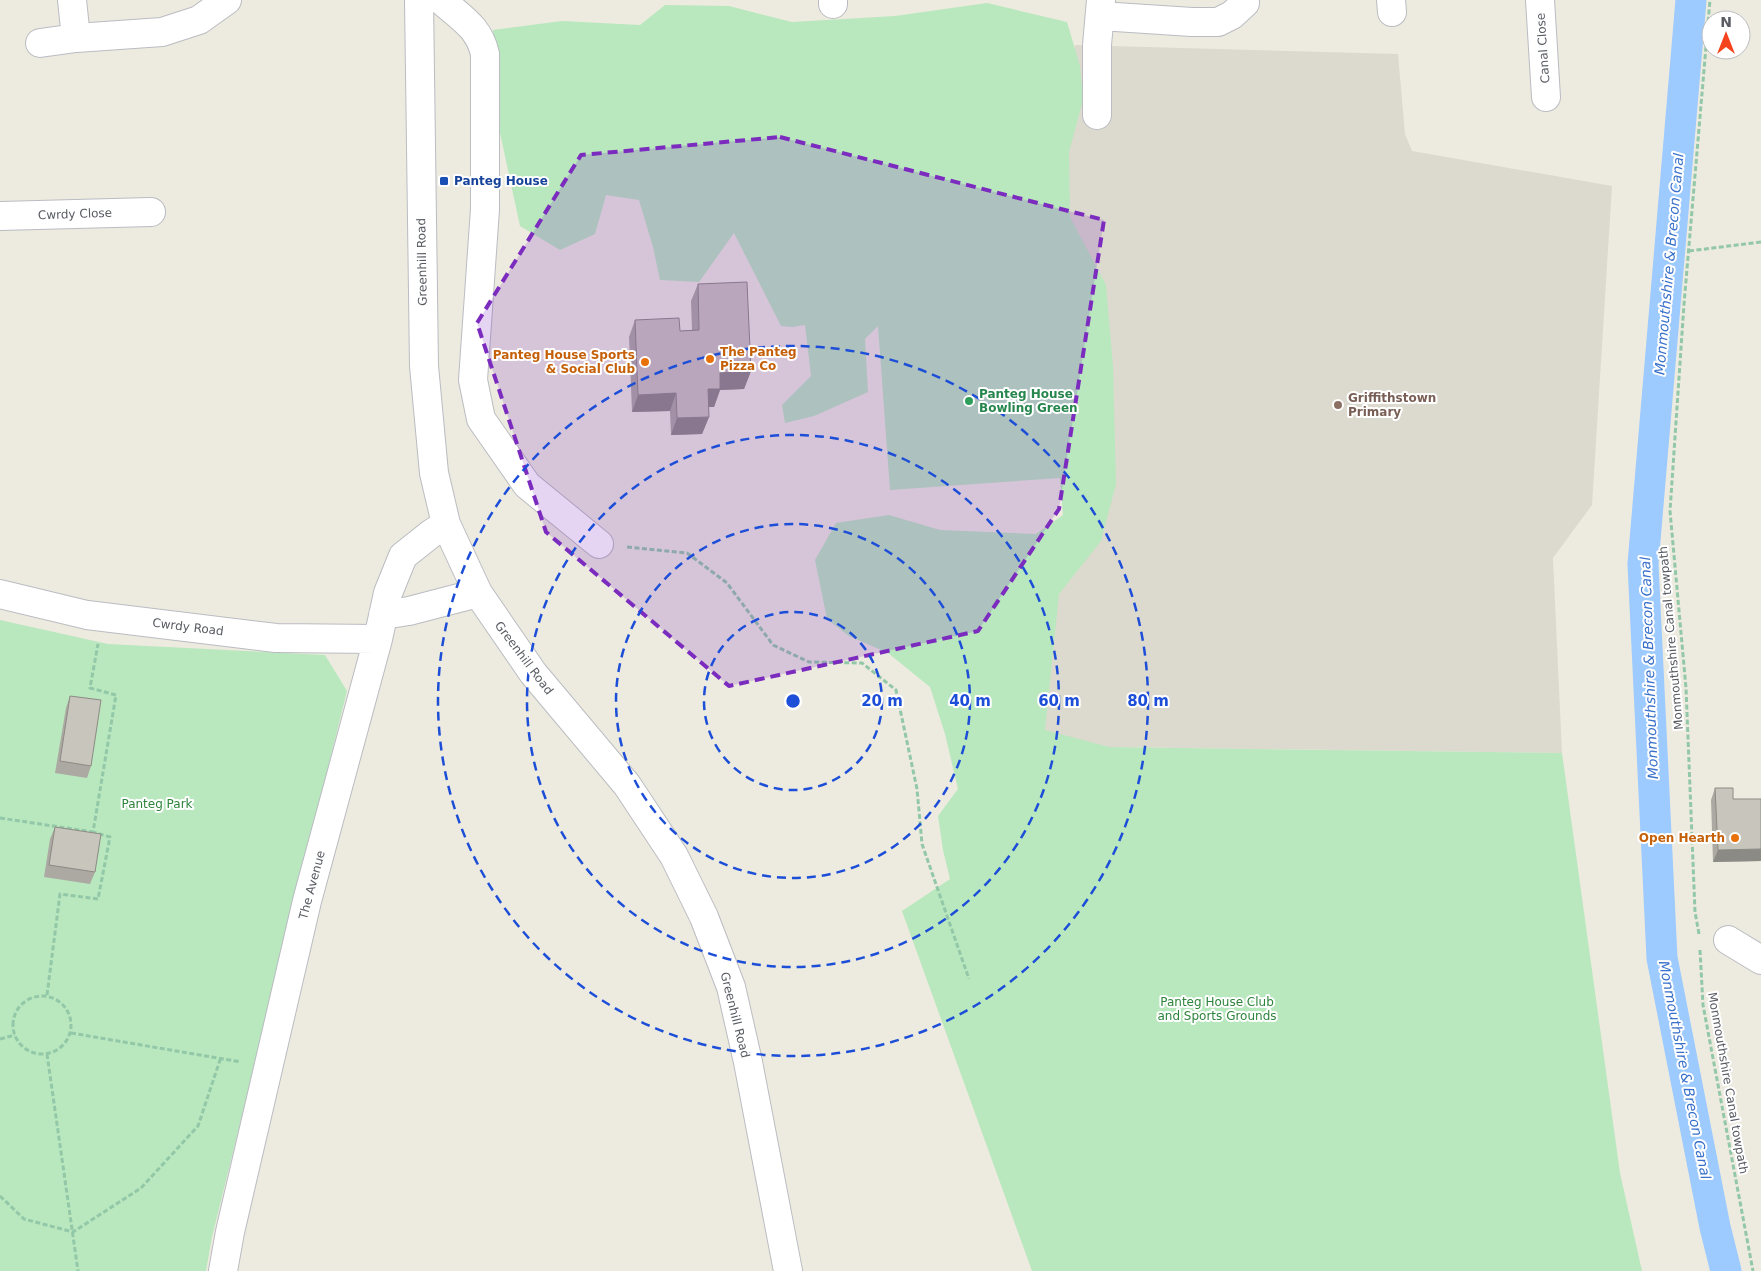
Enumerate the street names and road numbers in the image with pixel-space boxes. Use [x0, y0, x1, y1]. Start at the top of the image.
street label: Canal Close [1534, 12, 1552, 84]
street label: Cwrdy Close [38, 206, 112, 222]
street label: Greenhill Road [414, 218, 430, 306]
street label: Monmouthshire Canal towpath [1656, 546, 1686, 730]
street label: Cwrdy Road [152, 616, 224, 638]
street label: Greenhill Road [492, 619, 556, 697]
street label: The Avenue [296, 849, 328, 922]
street label: Greenhill Road [718, 971, 752, 1059]
street label: Monmouthshire Canal towpath [1705, 991, 1751, 1175]

